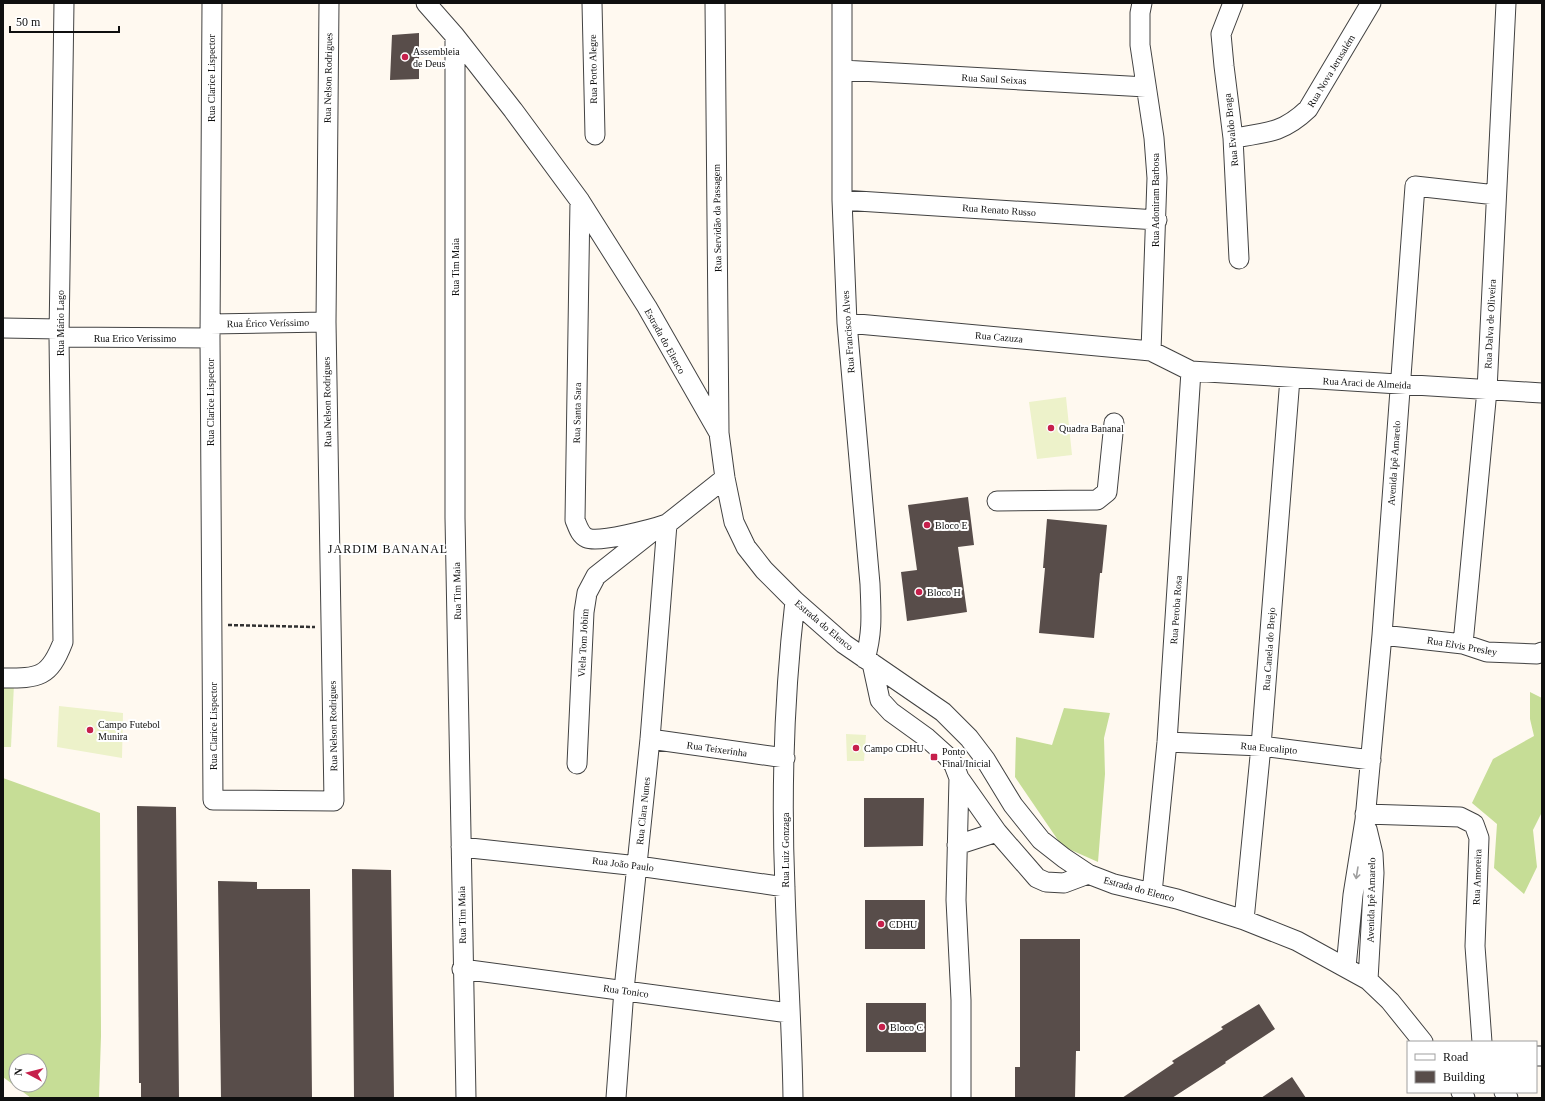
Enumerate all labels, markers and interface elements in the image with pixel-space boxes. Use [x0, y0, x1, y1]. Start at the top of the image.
scale bar [10, 8, 119, 34]
text: 50 m [16, 15, 41, 29]
street label: Rua Clarice Lispector [206, 33, 217, 122]
street label: Rua Nelson Rodrigues [322, 33, 334, 123]
street label: Rua Nova Jerusalém [1305, 33, 1357, 109]
street label: Rua Porto Alegre [587, 34, 599, 104]
place label: Assembleia de Deus [413, 46, 460, 69]
marker: Assembleia de Deus [400, 52, 410, 62]
street label: Rua Saul Seixas [961, 72, 1027, 86]
street label: Rua Evaldo Braga [1222, 92, 1240, 167]
street label: Rua Adoniram Barbosa [1150, 153, 1161, 247]
street label: Rua Servidão da Passagem [711, 164, 723, 272]
street label: Rua Renato Russo [962, 202, 1036, 218]
street label: Rua Tim Maia [450, 238, 461, 296]
street label: Rua Dalva de Oliveira [1482, 278, 1498, 369]
street label: Rua Mário Lago [55, 290, 66, 356]
street label: Rua Francisco Alves [840, 290, 856, 374]
street label: Estrada do Elenco [643, 307, 687, 375]
street label: Rua Érico Veríssimo [227, 317, 309, 329]
street label: Rua Cazuza [975, 329, 1024, 345]
street label: Rua Erico Verissimo [94, 333, 176, 344]
street label: Rua Clarice Lispector [205, 357, 216, 446]
street label: Rua Nelson Rodrigues [321, 357, 333, 447]
street label: Rua Araci de Almeida [1322, 375, 1412, 391]
street label: Rua Santa Sara [571, 382, 583, 444]
street label: Avenida Ipê Amarelo [1386, 420, 1402, 506]
marker: Quadra Bananal [1046, 423, 1056, 433]
place label: Quadra Bananal [1059, 423, 1124, 434]
marker: Bloco E [922, 520, 932, 530]
place label: Bloco E [935, 520, 968, 531]
district label: JARDIM BANANAL [328, 542, 448, 556]
street label: Rua Tim Maia [451, 561, 463, 620]
street label: Rua Peroba Rosa [1168, 575, 1184, 645]
marker: Bloco H [914, 587, 924, 597]
place label: Bloco H [927, 587, 961, 598]
street label: Estrada do Elenco [793, 597, 855, 653]
street label: Rua Canela do Brejo [1261, 607, 1277, 691]
street label: Viela Tom Jobim [576, 608, 590, 677]
street label: Rua Elvis Presley [1426, 634, 1498, 658]
street label: Rua Clarice Lispector [208, 681, 219, 770]
street label: Rua Nelson Rodrigues [327, 681, 339, 771]
place label: Campo Futebol Munira [98, 719, 160, 742]
marker: Campo Futebol Munira [85, 725, 95, 735]
street label: Rua Teixerinha [686, 739, 749, 759]
street label: Rua Eucalipto [1240, 740, 1298, 756]
marker: Campo CDHU [851, 743, 861, 753]
place label: Campo CDHU [864, 743, 925, 754]
place label: Ponto Final/Inicial [942, 746, 991, 769]
marker: Ponto Final/Inicial [929, 752, 939, 762]
street label: Rua Clara Nunes [634, 776, 652, 846]
street label: Rua Luiz Gonzaga [780, 812, 791, 887]
street label: Rua Amoreira [1471, 848, 1483, 905]
street label: Rua João Paulo [591, 855, 655, 873]
street label: Avenida Ipê Amarelo [1365, 857, 1377, 943]
one-way arrow [1353, 866, 1361, 879]
street label: Estrada do Elenco [1102, 874, 1176, 904]
street label: Rua Tim Maia [456, 885, 468, 944]
marker: CDHU [876, 919, 886, 929]
place label: CDHU [889, 919, 918, 930]
street label: Rua Tonico [602, 982, 650, 1000]
marker: Bloco C [877, 1022, 887, 1032]
place label: Bloco C [890, 1022, 923, 1033]
legend [1407, 1041, 1537, 1093]
text: Road [1443, 1050, 1468, 1064]
north arrow [8, 1053, 48, 1093]
text: N [12, 1067, 25, 1076]
text: Building [1443, 1070, 1485, 1084]

